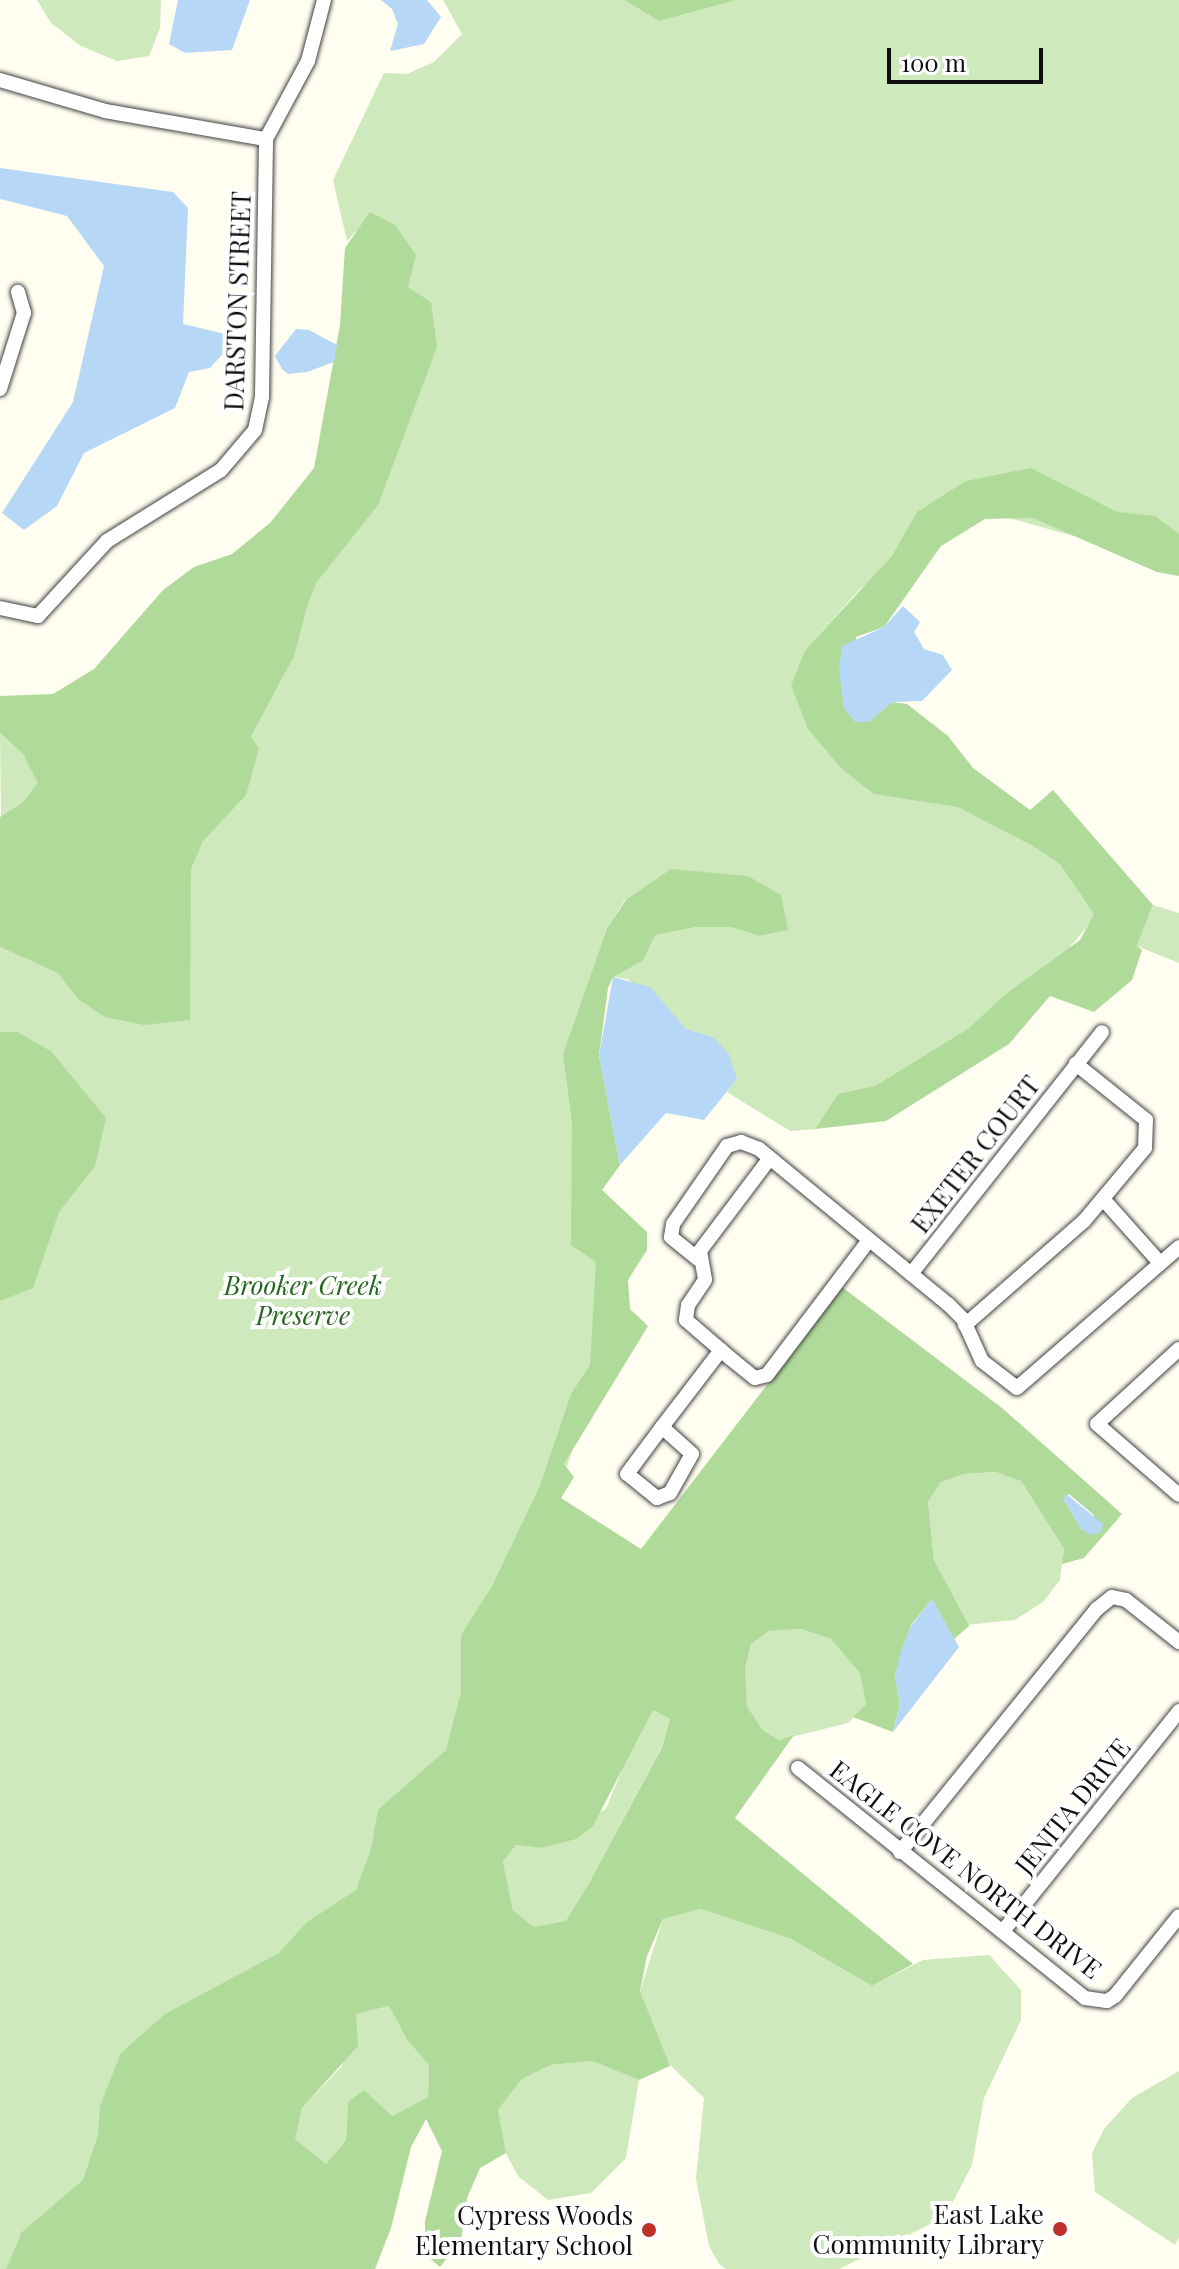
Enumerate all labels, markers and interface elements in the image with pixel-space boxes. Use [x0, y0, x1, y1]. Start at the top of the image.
scale bar [891, 32, 1047, 82]
text: 100 m [901, 46, 966, 78]
street label: DARSTON STREET [218, 191, 256, 411]
street label: EXETER COURT [904, 1069, 1046, 1239]
park label: Brooker Creek Preserve [224, 1269, 382, 1330]
street label: JENITA DRIVE [1008, 1732, 1136, 1880]
street label: EAGLE COVE NORTH DRIVE [824, 1753, 1108, 1985]
place label: East Lake Community Library [812, 2198, 1044, 2260]
place label: Cypress Woods Elementary School [414, 2199, 633, 2260]
marker: East Lake Community Library [1051, 2220, 1069, 2238]
marker: Cypress Woods Elementary School [640, 2221, 658, 2239]

